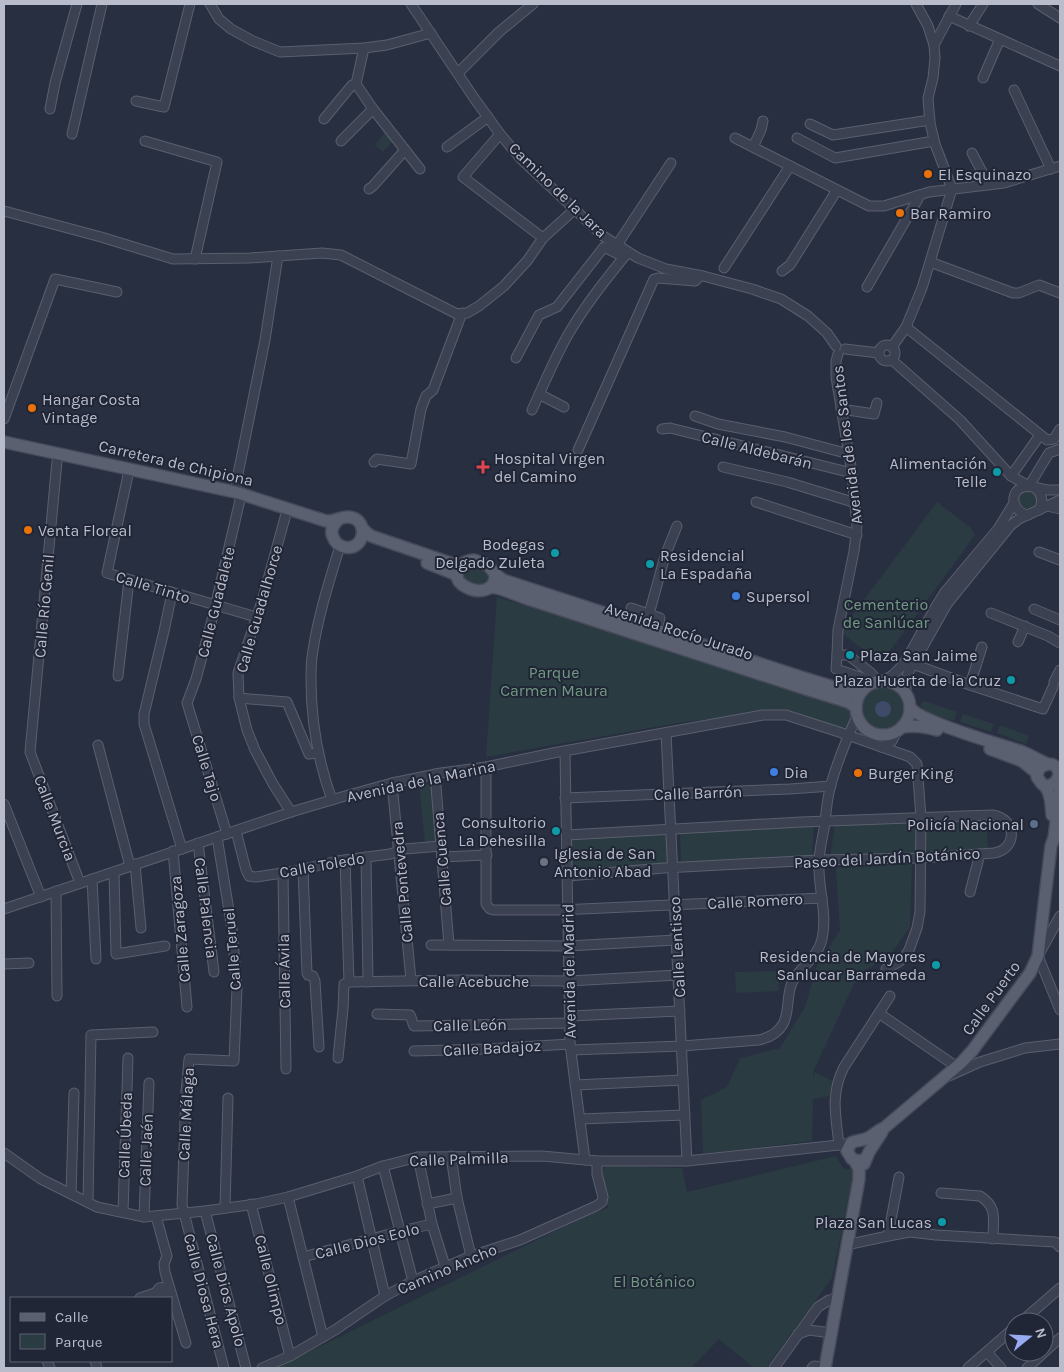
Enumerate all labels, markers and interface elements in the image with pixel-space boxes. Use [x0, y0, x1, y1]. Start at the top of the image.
street label: Camino de la Jara [505, 138, 611, 242]
place label: El Esquinazo [938, 165, 1031, 184]
marker: El Esquinazo [922, 168, 934, 180]
place label: Bar Ramiro [910, 204, 991, 223]
marker: Bar Ramiro [894, 207, 906, 219]
street label: Avenida de los Santos [828, 365, 866, 525]
place label: Hangar Costa Vintage [42, 390, 140, 427]
marker: Hangar Costa Vintage [26, 402, 38, 414]
street label: Calle Aldebarán [700, 427, 814, 473]
street label: Carretera de Chipiona [97, 436, 255, 490]
place label: Hospital Virgen del Camino [494, 449, 605, 486]
place label: Alimentación Telle [889, 454, 987, 491]
marker: Hospital Virgen del Camino [476, 460, 490, 474]
marker: Alimentación Telle [991, 466, 1003, 478]
place label: Venta Floreal [38, 521, 132, 540]
marker: Venta Floreal [22, 524, 34, 536]
place label: Bodegas Delgado Zuleta [435, 535, 545, 572]
street label: Calle Guadalhorce [232, 543, 286, 675]
street label: Calle Guadalete [193, 545, 239, 659]
place label: Residencial La Espadaña [660, 546, 752, 583]
marker: Bodegas Delgado Zuleta [549, 547, 561, 559]
street label: Calle Río Genil [30, 553, 58, 659]
marker: Residencial La Espadaña [644, 558, 656, 570]
street label: Calle Tinto [114, 567, 192, 607]
place label: Supersol [746, 587, 810, 606]
marker: Supersol [730, 590, 742, 602]
park label: Cementerio de Sanlúcar [843, 595, 930, 632]
street label: Avenida Rocío Jurado [603, 598, 755, 664]
place label: Plaza San Jaime [860, 646, 978, 665]
marker: Plaza San Jaime [844, 649, 856, 661]
park label: Parque Carmen Maura [500, 663, 608, 700]
place label: Plaza Huerta de la Cruz [834, 671, 1001, 690]
marker: Plaza Huerta de la Cruz [1005, 674, 1017, 686]
street label: Calle Tajo [188, 732, 226, 804]
street label: Avenida de la Marina [345, 756, 497, 806]
place label: Dia [784, 763, 808, 782]
place label: Burger King [868, 764, 953, 783]
marker: Dia [768, 766, 780, 778]
marker: Burger King [852, 767, 864, 779]
street label: Calle Murcia [30, 772, 80, 864]
street label: Calle Barrón [654, 782, 742, 804]
street label: Calle Cuenca [428, 811, 456, 907]
place label: Consultorio La Dehesilla [458, 813, 546, 850]
place label: Policía Nacional [907, 815, 1024, 834]
marker: Policía Nacional [1028, 818, 1040, 830]
street label: Calle Pontevedra [387, 821, 417, 943]
marker: Consultorio La Dehesilla [550, 825, 562, 837]
place label: Iglesia de San Antonio Abad [554, 844, 656, 881]
street label: Paseo del Jardín Botánico [793, 844, 981, 872]
street label: Calle Toledo [278, 848, 366, 882]
street label: Calle Palencia [190, 856, 222, 960]
marker: Iglesia de San Antonio Abad [538, 856, 550, 868]
street label: Calle Zaragoza [166, 875, 194, 983]
street label: Calle Romero [707, 889, 803, 913]
street label: Calle Lentisco [665, 896, 689, 998]
street label: Avenida de Madrid [558, 903, 580, 1039]
street label: Calle Teruel [219, 907, 245, 991]
street label: Calle Ávila [274, 934, 294, 1008]
place label: Residencia de Mayores Sanlucar Barrameda [759, 947, 926, 984]
street label: Calle Puerto [958, 957, 1024, 1039]
marker: Residencia de Mayores Sanlucar Barrameda [930, 959, 942, 971]
street label: Calle Acebuche [419, 972, 529, 991]
street label: Calle León [433, 1015, 507, 1035]
street label: Calle Badajoz [443, 1036, 541, 1060]
street label: Calle Málaga [174, 1067, 198, 1161]
street label: Calle Úbeda [114, 1092, 136, 1178]
street label: Calle Jaén [135, 1113, 157, 1187]
street label: Calle Palmilla [409, 1148, 509, 1170]
place label: Plaza San Lucas [815, 1213, 932, 1232]
marker: Plaza San Lucas [936, 1216, 948, 1228]
street label: Calle Dios Eolo [313, 1219, 421, 1263]
street label: Calle Diosa Hera [180, 1231, 228, 1351]
street label: Calle Dios Apolo [202, 1231, 250, 1349]
street label: Calle Olimpo [251, 1233, 291, 1327]
street label: Camino Ancho [394, 1240, 500, 1298]
park label: El Botánico [613, 1272, 695, 1291]
legend [10, 1297, 172, 1362]
text: Calle [55, 1308, 89, 1326]
north arrow [1004, 1312, 1054, 1362]
text: N [1031, 1326, 1051, 1341]
text: Parque [55, 1333, 103, 1351]

